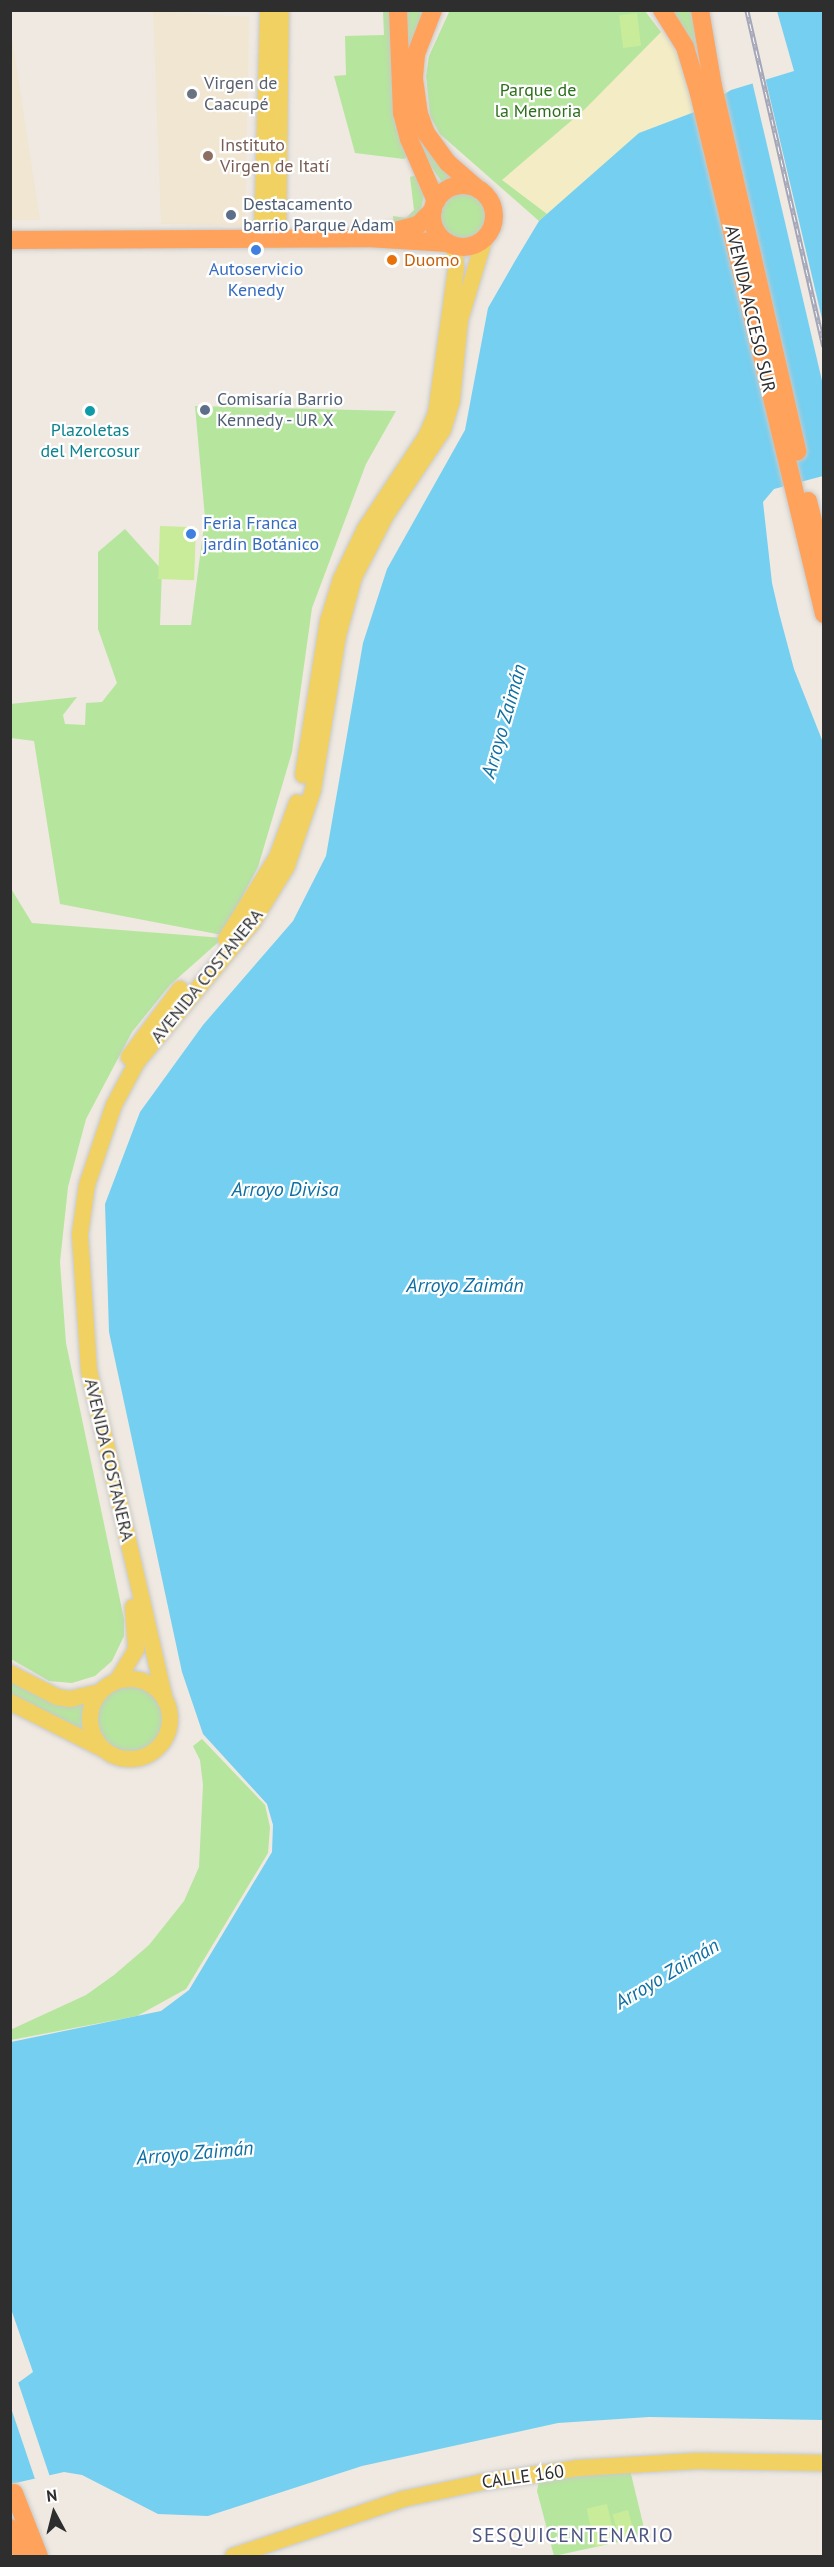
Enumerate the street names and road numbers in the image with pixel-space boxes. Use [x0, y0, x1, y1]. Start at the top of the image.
street label: AVENIDA ACCESO SUR [720, 223, 780, 395]
street label: AVENIDA COSTANERA [146, 904, 268, 1048]
street label: AVENIDA COSTANERA [80, 1376, 138, 1544]
street label: CALLE 160 [480, 2461, 566, 2493]

